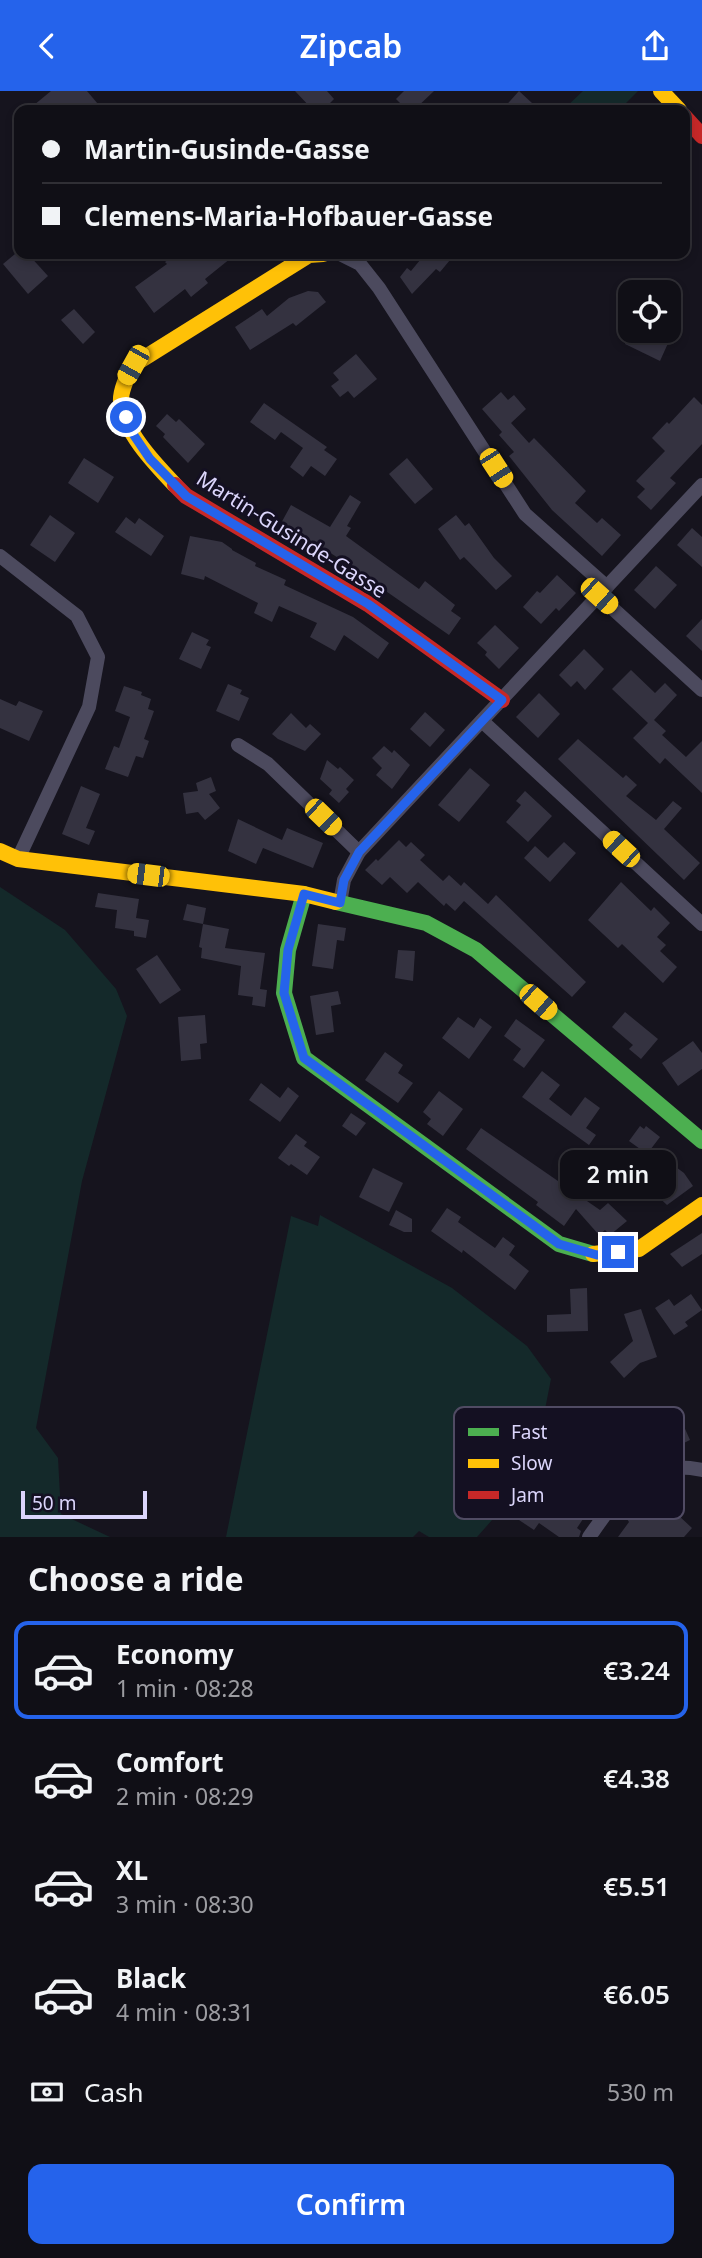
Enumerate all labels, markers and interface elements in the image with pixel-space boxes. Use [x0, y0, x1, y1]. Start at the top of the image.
text: Zipcab [300, 24, 402, 67]
icon: back [28, 27, 66, 65]
icon: share [636, 27, 674, 65]
text: Martin-Gusinde-Gasse [84, 131, 370, 167]
text: Clemens-Maria-Hofbauer-Gasse [84, 198, 493, 234]
map controls [618, 280, 681, 343]
button: locate [618, 280, 681, 343]
car [114, 342, 153, 388]
route start [110, 401, 142, 433]
car [476, 445, 517, 491]
street label: Martin-Gusinde-Gasse [192, 464, 392, 604]
car [577, 574, 622, 618]
car [301, 795, 346, 839]
car [599, 827, 644, 871]
car [126, 862, 171, 888]
car [516, 980, 561, 1024]
callout: 2 min [560, 1151, 676, 1199]
text: 2 min [587, 1158, 649, 1190]
route end [602, 1236, 634, 1268]
legend [454, 1407, 684, 1519]
text: Fast [511, 1419, 548, 1445]
text: Slow [511, 1450, 552, 1476]
text: Jam [509, 1482, 545, 1508]
scale bar [21, 1488, 147, 1520]
text: 50 m [32, 1490, 76, 1516]
text: Choose a ride [28, 1557, 244, 1600]
text: Economy [116, 1636, 234, 1672]
icon: car [32, 1639, 95, 1702]
text: €3.24 [603, 1652, 670, 1688]
text: 1 min · 08:28 [116, 1672, 254, 1704]
text: Comfort [116, 1744, 224, 1780]
icon: car [32, 1747, 95, 1810]
text: €4.38 [603, 1760, 670, 1796]
text: 2 min · 08:29 [116, 1780, 254, 1812]
text: XL [116, 1852, 148, 1888]
icon: car [32, 1855, 95, 1918]
text: €5.51 [603, 1868, 670, 1904]
text: 3 min · 08:30 [116, 1888, 254, 1920]
text: Black [116, 1960, 186, 1996]
icon: car [32, 1963, 95, 2026]
text: €6.05 [603, 1976, 670, 2012]
text: 4 min · 08:31 [116, 1996, 254, 2028]
icon: cash [28, 2073, 66, 2111]
text: Cash [84, 2074, 144, 2110]
text: 530 m [607, 2076, 674, 2108]
button: Confirm [28, 2164, 674, 2244]

